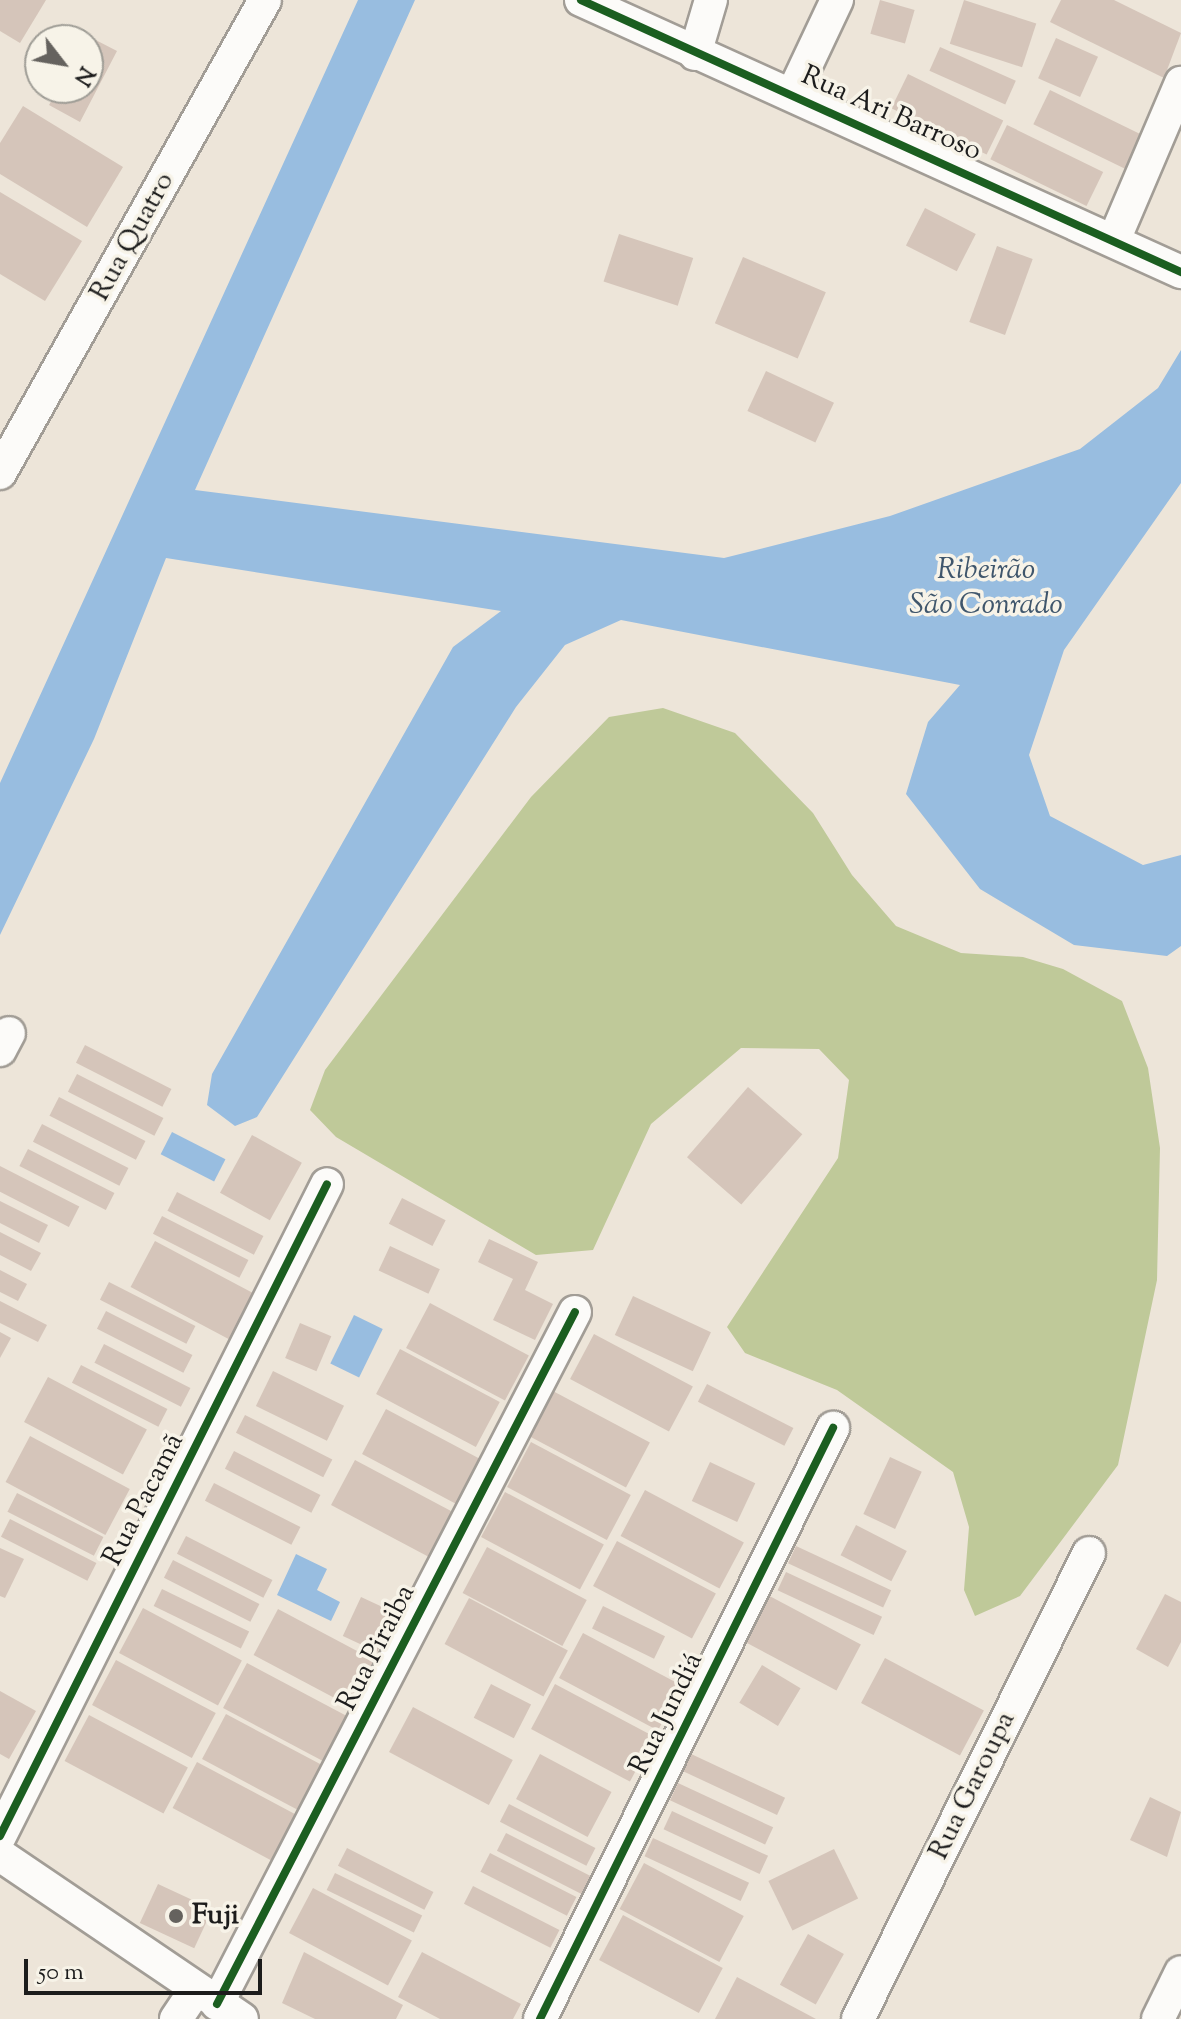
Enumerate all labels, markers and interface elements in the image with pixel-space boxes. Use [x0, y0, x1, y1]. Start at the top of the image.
north arrow [24, 24, 104, 104]
street label: Rua Ari Barroso [796, 59, 986, 169]
text: N [65, 60, 101, 91]
street label: Rua Quatro [84, 167, 182, 307]
water label: Ribeirão São Conrado [909, 553, 1063, 624]
street label: Rua Pacamã [96, 1428, 192, 1572]
street label: Rua Piraiba [331, 1579, 423, 1717]
street label: Rua Jundiá [623, 1648, 711, 1780]
street label: Rua Garoupa [923, 1707, 1023, 1865]
place label: Fuji [192, 1899, 239, 1933]
marker: Fuji [167, 1907, 185, 1925]
scale bar [28, 1943, 266, 1993]
text: 50 m [38, 1956, 84, 1990]

